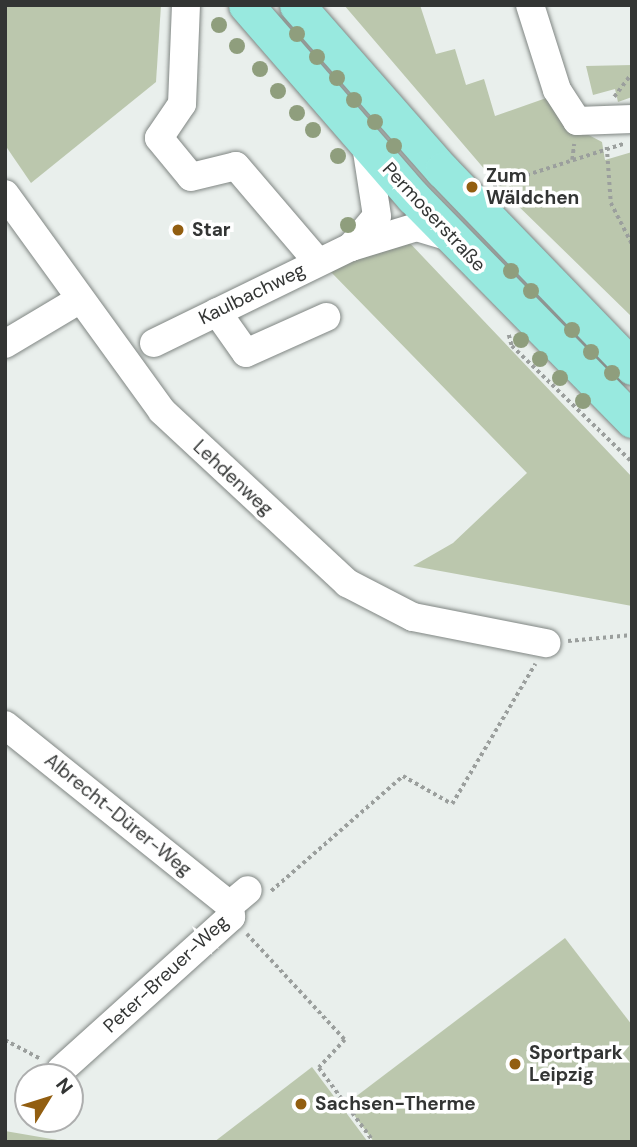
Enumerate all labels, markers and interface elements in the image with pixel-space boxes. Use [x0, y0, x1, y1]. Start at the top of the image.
street label: Permoserstraße [378, 158, 490, 276]
place label: Zum Wäldchen [486, 165, 579, 209]
marker: Zum Wäldchen [464, 179, 480, 195]
place label: Star [192, 219, 231, 241]
marker: Star [170, 222, 186, 238]
street label: Kaulbachweg [195, 258, 309, 330]
street label: Lehdenweg [189, 435, 277, 521]
street label: Albrecht-Dürer-Weg [40, 749, 196, 881]
street label: Peter-Breuer-Weg [99, 910, 233, 1038]
place label: Sportpark Leipzig [529, 1042, 623, 1086]
marker: Sportpark Leipzig [507, 1056, 523, 1072]
north arrow [14, 1063, 84, 1133]
text: N [50, 1073, 78, 1099]
place label: Sachsen-Therme [315, 1093, 476, 1115]
marker: Sachsen-Therme [293, 1096, 309, 1112]

